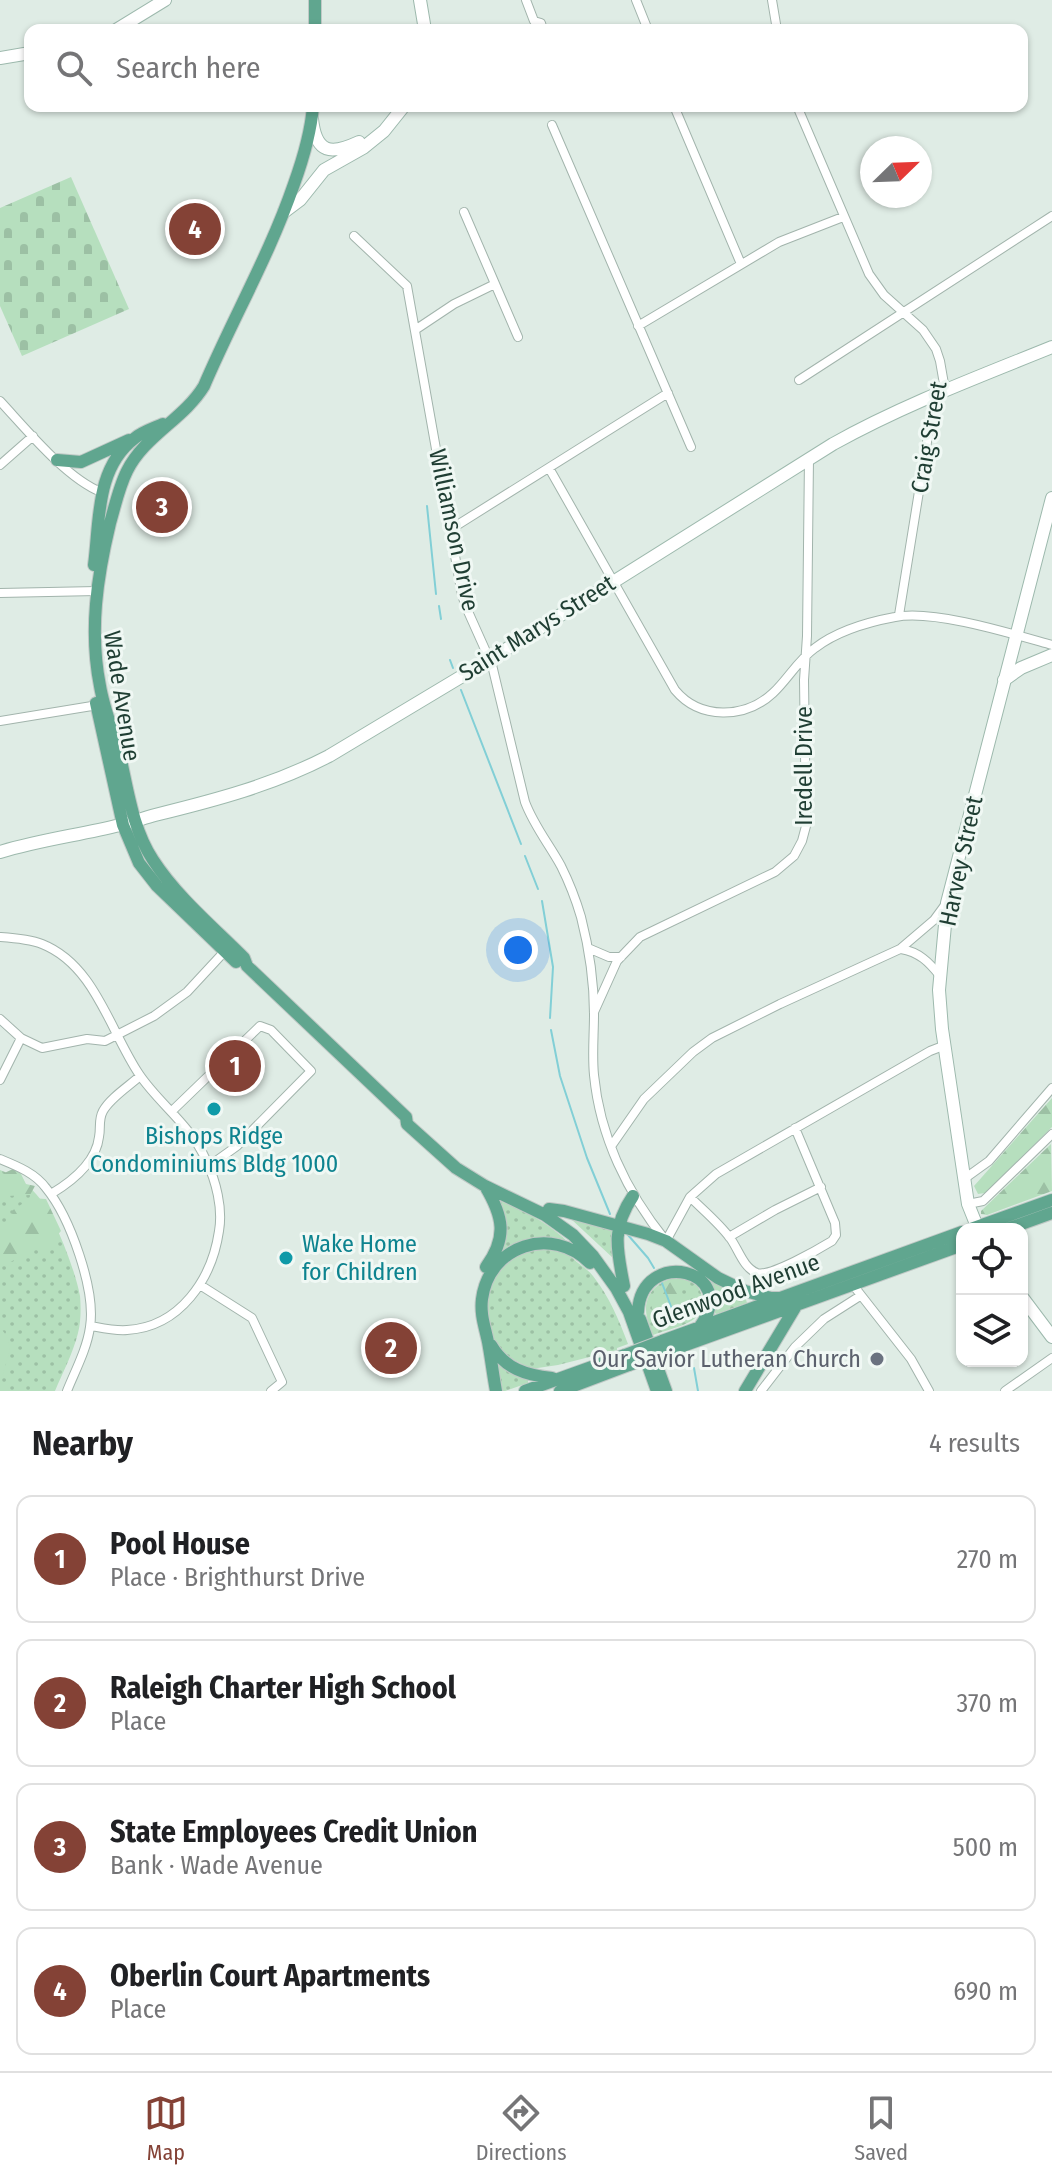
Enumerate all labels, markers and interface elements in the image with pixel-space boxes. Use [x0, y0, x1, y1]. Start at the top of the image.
search box [24, 24, 1028, 112]
icon: search [52, 46, 96, 90]
text: Search here [116, 50, 261, 86]
north arrow [860, 136, 932, 208]
pin: 4 [169, 199, 221, 259]
street label: Craig Street [905, 379, 953, 495]
street label: Williamson Drive [423, 446, 485, 614]
pin: 3 [136, 477, 188, 537]
street label: Saint Marys Street [454, 569, 620, 687]
street label: Wade Avenue [98, 629, 146, 763]
street label: Iredell Drive [790, 706, 818, 826]
street label: Harvey Street [934, 793, 988, 929]
your location [498, 930, 538, 970]
pin: 1 [209, 1036, 261, 1096]
marker: Bishops Ridge Condominiums Bldg 1000 [205, 1100, 223, 1118]
place label: Bishops Ridge Condominiums Bldg 1000 [90, 1122, 338, 1178]
map controls [956, 1223, 1028, 1367]
button: locate [956, 1223, 1028, 1295]
place label: Wake Home for Children [302, 1230, 418, 1286]
street label: Glenwood Avenue [648, 1248, 824, 1334]
marker: Wake Home for Children [277, 1249, 295, 1267]
button: layers [956, 1295, 1028, 1367]
pin: 2 [365, 1318, 417, 1378]
place label: Our Savior Lutheran Church [592, 1345, 861, 1373]
marker: Our Savior Lutheran Church [868, 1350, 886, 1368]
text: Nearby [32, 1423, 133, 1464]
text: 4 results [929, 1428, 1020, 1459]
text: Pool House [110, 1526, 250, 1562]
text: 1 [55, 1544, 66, 1575]
text: 270 m [957, 1544, 1018, 1575]
text: Place · Brighthurst Drive [110, 1562, 365, 1593]
text: Raleigh Charter High School [110, 1670, 456, 1706]
text: 2 [54, 1688, 66, 1719]
text: 370 m [957, 1688, 1018, 1719]
text: Place [110, 1706, 166, 1737]
text: State Employees Credit Union [110, 1814, 477, 1850]
text: 3 [54, 1832, 66, 1863]
text: 500 m [953, 1832, 1018, 1863]
text: Bank · Wade Avenue [110, 1850, 323, 1881]
text: Oberlin Court Apartments [110, 1958, 430, 1994]
text: 4 [53, 1976, 67, 2007]
text: 690 m [953, 1976, 1018, 2007]
text: Place [110, 1994, 166, 2025]
tab: Map [144, 2091, 188, 2166]
tab: Directions [476, 2091, 567, 2166]
tab: Saved [854, 2091, 908, 2166]

